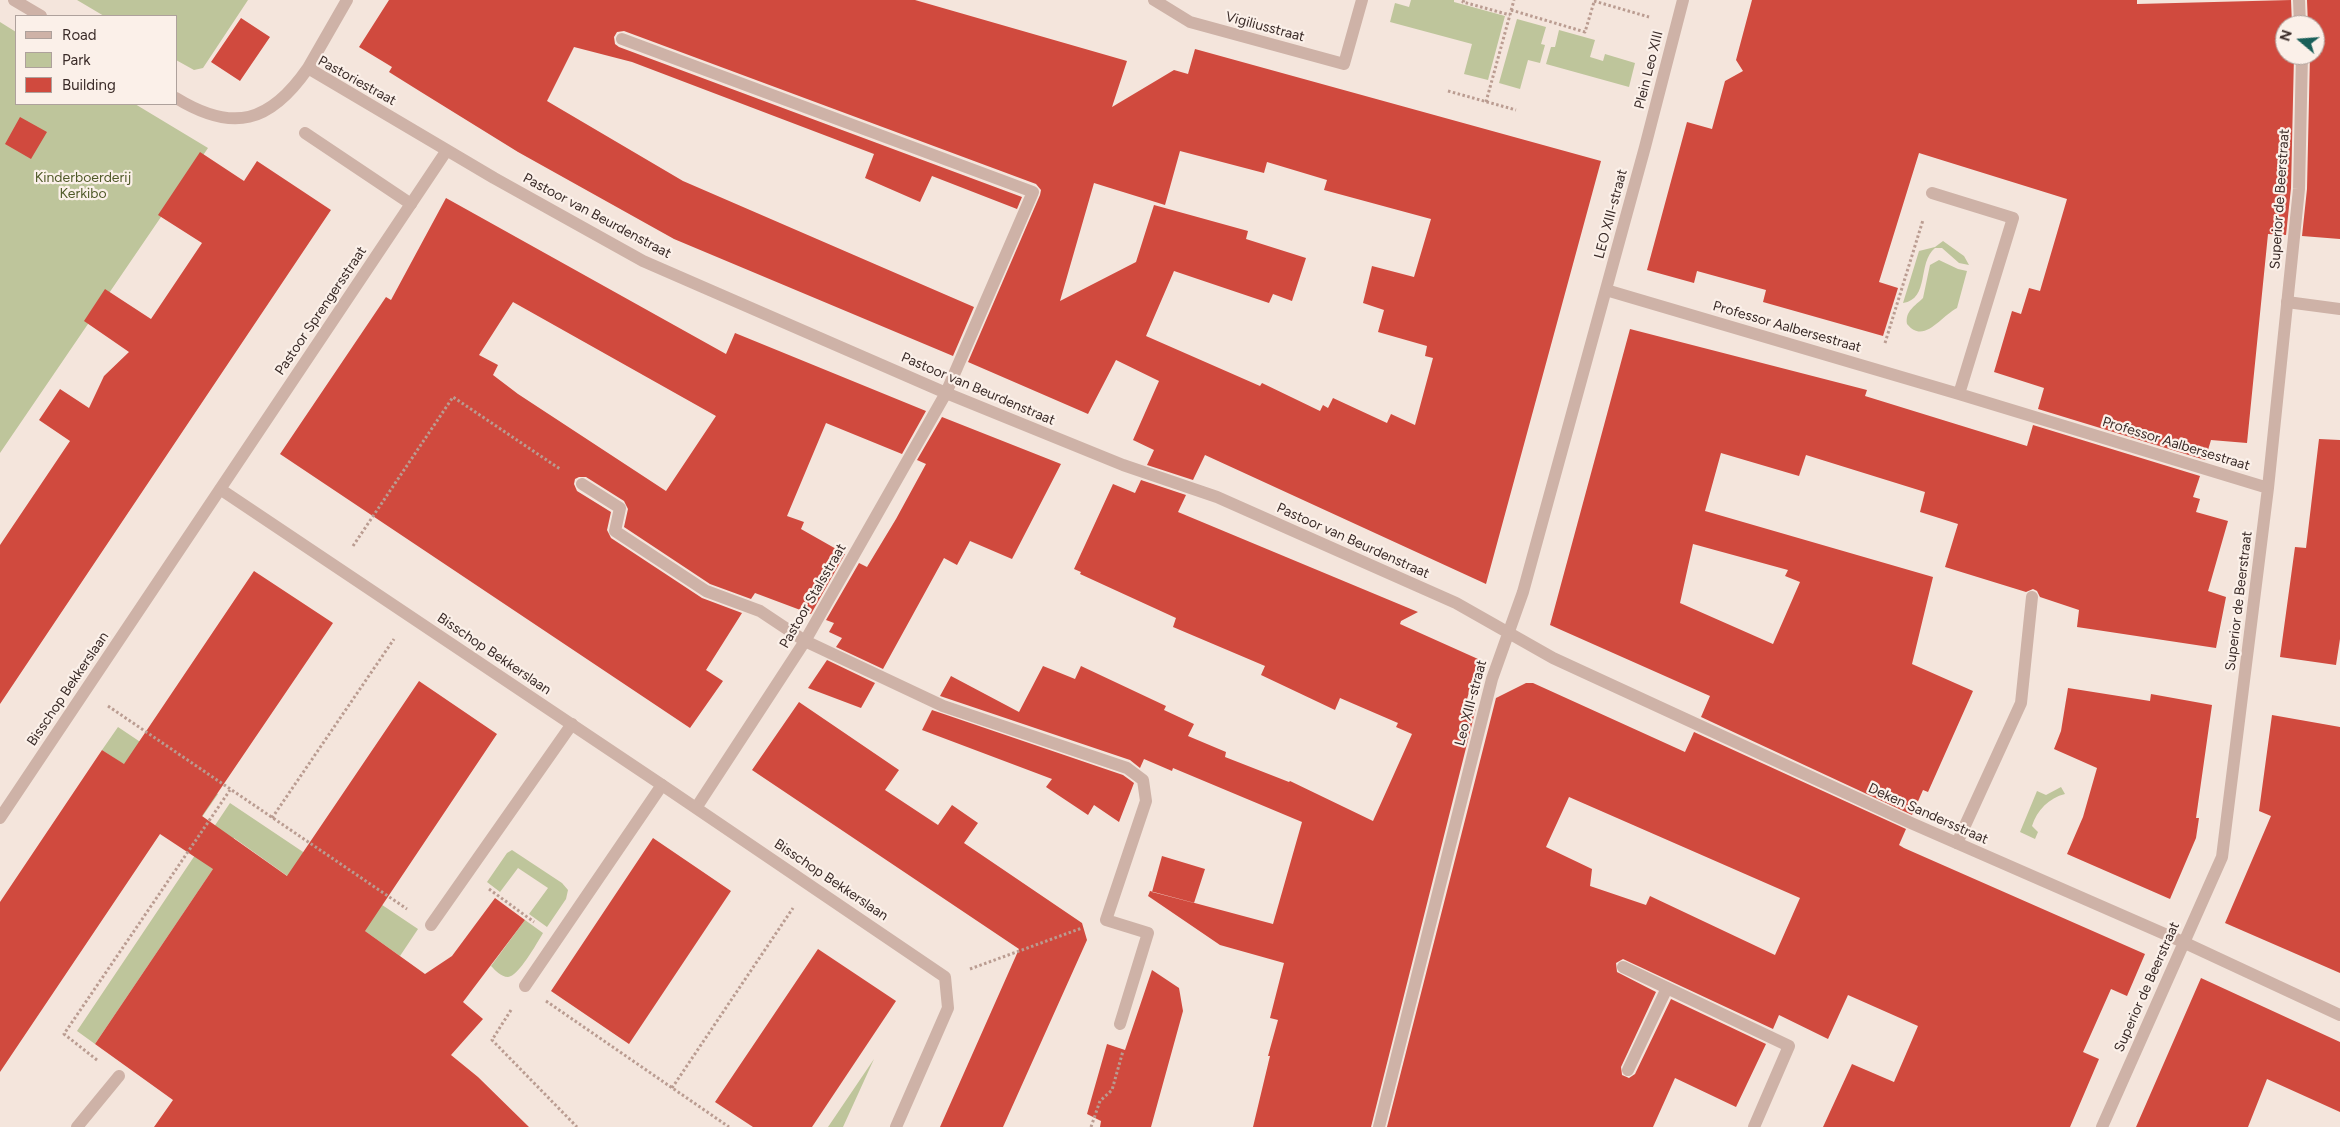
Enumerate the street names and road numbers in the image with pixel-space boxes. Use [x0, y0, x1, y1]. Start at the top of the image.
street label: Vigiliusstraat [1224, 8, 1306, 46]
street label: Plein Leo XIII [1631, 29, 1667, 111]
street label: Pastoriestraat [315, 53, 399, 109]
street label: Superior de Beerstraat [2267, 128, 2293, 270]
street label: LEO XIII-straat [1591, 167, 1631, 261]
street label: Pastoor van Beurdenstraat [520, 170, 674, 262]
street label: Pastoor Sprengersstraat [272, 243, 370, 379]
street label: Professor Aalbersestraat [1711, 298, 1863, 356]
street label: Pastoor van Beurdenstraat [899, 349, 1057, 429]
street label: Professor Aalbersestraat [2100, 414, 2252, 474]
street label: Pastoor van Beurdenstraat [1274, 500, 1432, 582]
street label: Superior de Beerstraat [2222, 530, 2256, 672]
street label: Pastoor Stalsstraat [776, 541, 850, 651]
street label: Bisschop Bekkerslaan [434, 610, 554, 698]
street label: Bisschop Bekkerslaan [24, 629, 112, 749]
street label: Leo XIII-straat [1451, 658, 1491, 748]
street label: Deken Sandersstraat [1865, 780, 1991, 848]
street label: Bisschop Bekkerslaan [771, 836, 891, 924]
street label: Superior de Beerstraat [2111, 919, 2183, 1055]

